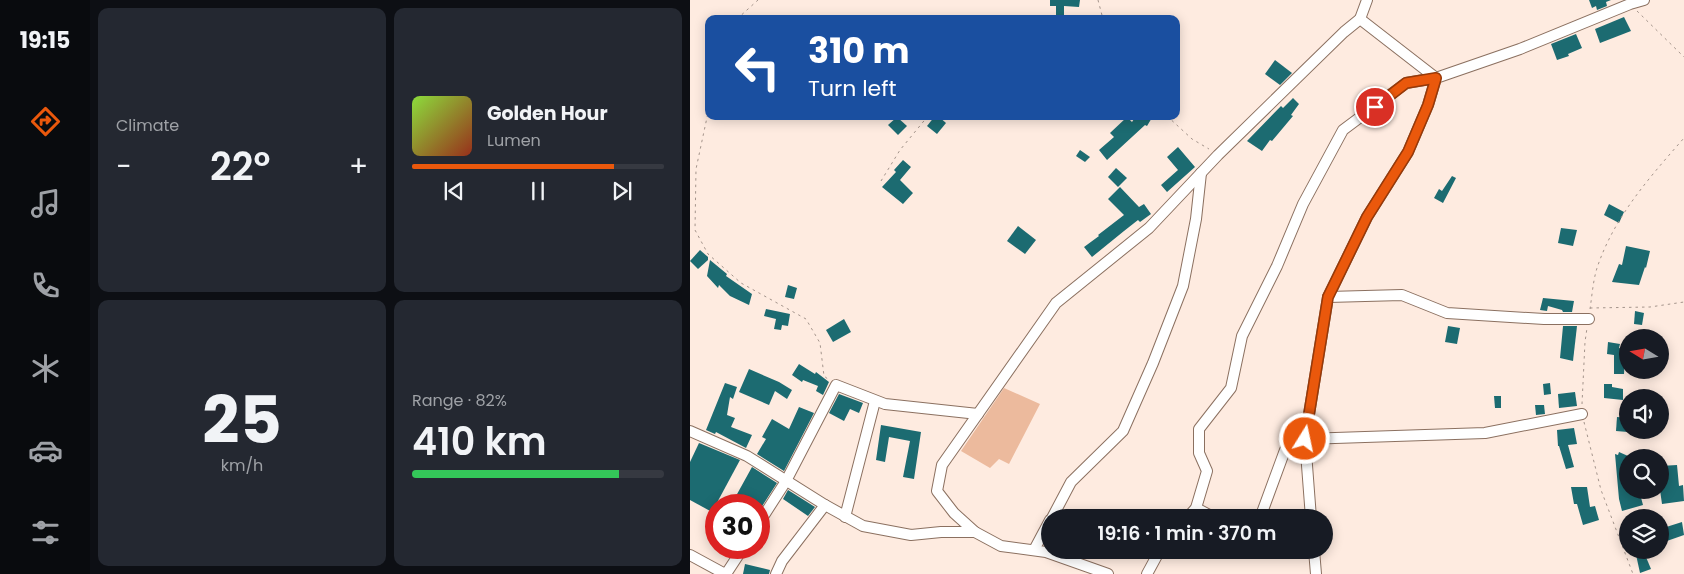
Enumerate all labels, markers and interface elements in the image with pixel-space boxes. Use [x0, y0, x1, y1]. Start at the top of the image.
text: 19:15 [20, 25, 70, 56]
text: 310 m [808, 26, 910, 75]
icon: left [725, 35, 790, 100]
text: Turn left [808, 73, 896, 104]
pin [1354, 86, 1396, 128]
icon: arrive [1361, 93, 1389, 121]
text: Golden Hour [487, 100, 608, 127]
icon: directions [28, 104, 63, 139]
text: Climate [116, 114, 179, 137]
text: Lumen [487, 129, 541, 152]
text: 22° [210, 140, 270, 193]
text: − [116, 147, 131, 186]
text: + [349, 147, 368, 186]
icon: previous [440, 177, 468, 205]
icon: pause [524, 177, 552, 205]
icon: next [608, 177, 636, 205]
icon: music [28, 186, 63, 221]
icon: phone [28, 268, 63, 303]
north arrow [1619, 329, 1669, 379]
map controls [1619, 329, 1669, 559]
icon: climate [28, 351, 63, 386]
text: 25 [202, 375, 282, 466]
text: Range · 82% [412, 389, 507, 412]
button: sound [1619, 389, 1669, 439]
position arrow [1278, 412, 1330, 464]
text: 410 km [412, 415, 546, 468]
icon: car [28, 433, 63, 468]
button: search [1619, 449, 1669, 499]
text: km/h [221, 454, 263, 477]
speed limit sign: 30 [705, 494, 770, 559]
button: layers [1619, 509, 1669, 559]
icon: filters [28, 515, 63, 550]
text: 19:16 · 1 min · 370 m [1098, 520, 1276, 547]

